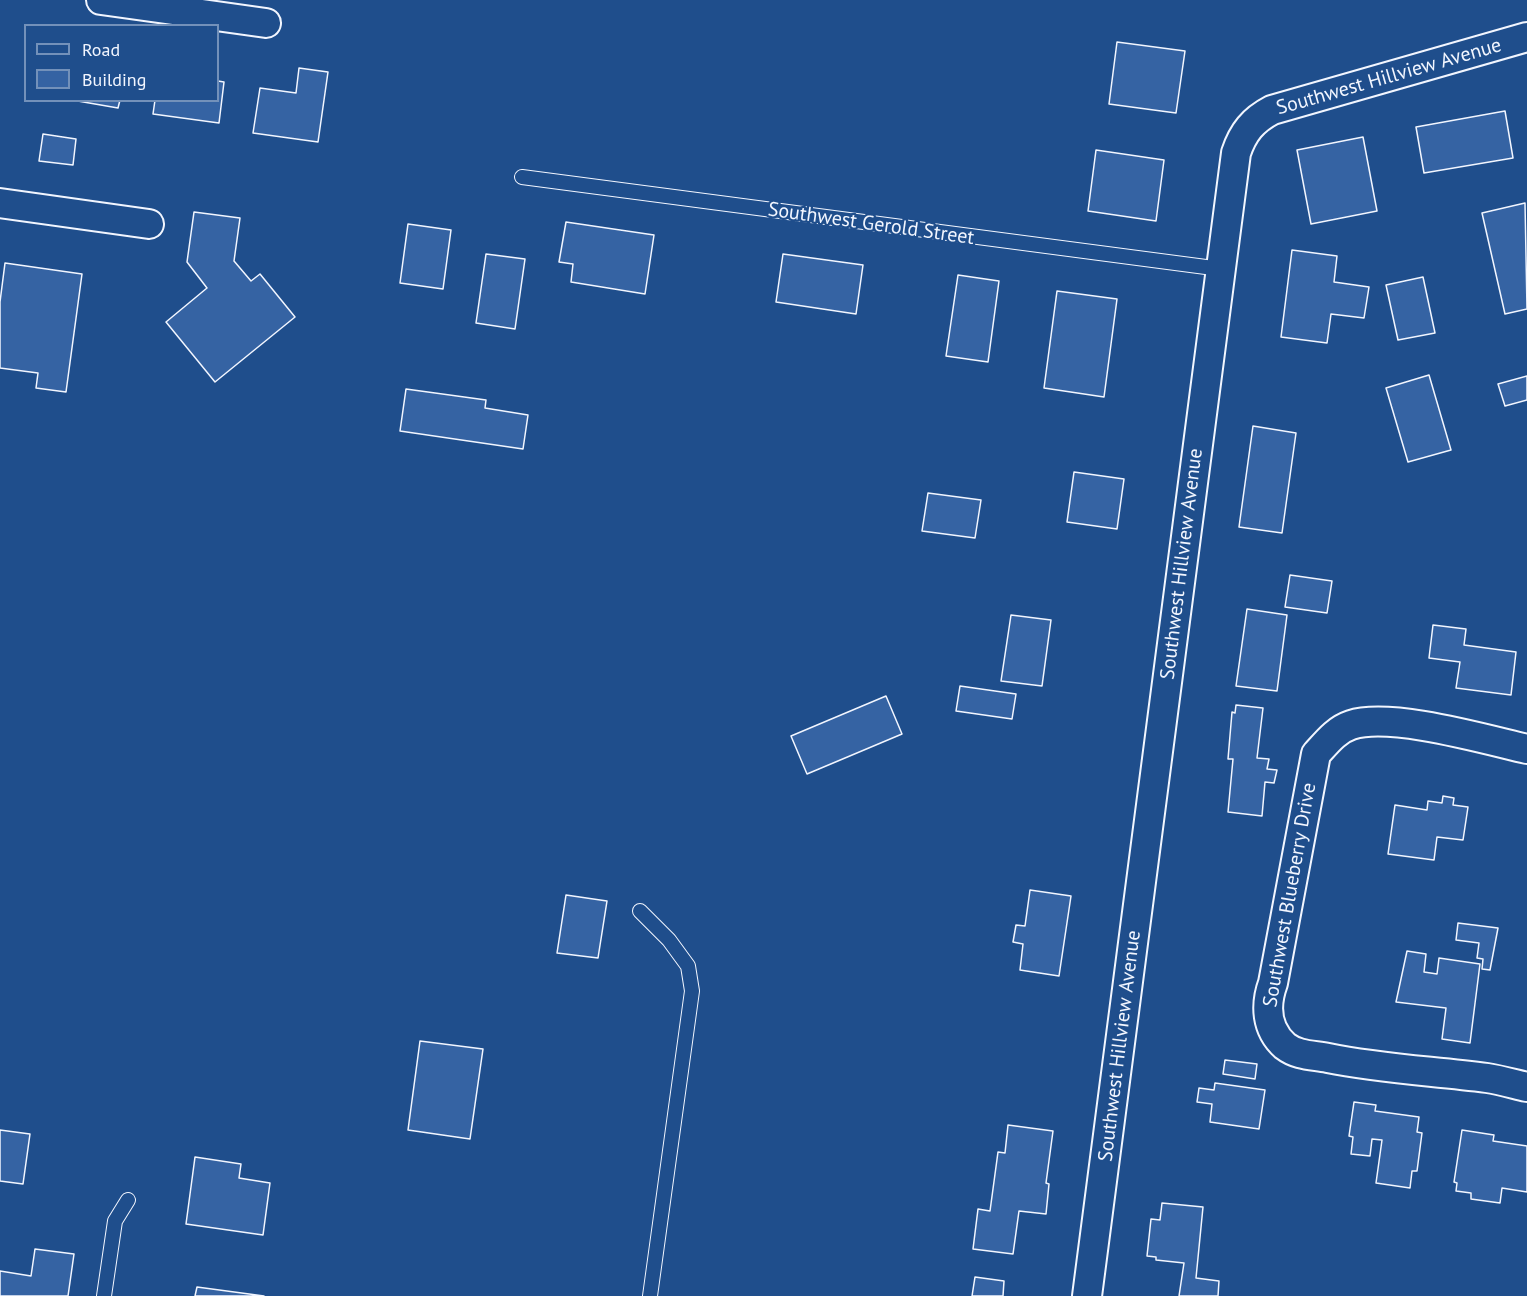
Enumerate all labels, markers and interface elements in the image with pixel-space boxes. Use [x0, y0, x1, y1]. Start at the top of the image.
legend [24, 24, 219, 102]
street label: Southwest Hillview Avenue [1274, 33, 1504, 121]
text: Road [82, 38, 120, 61]
text: Building [82, 68, 146, 91]
street label: Southwest Gerold Street [766, 198, 976, 250]
street label: Southwest Hillview Avenue [1156, 447, 1208, 681]
street label: Southwest Blueberry Drive [1258, 781, 1322, 1009]
street label: Southwest Hillview Avenue [1094, 929, 1146, 1163]

